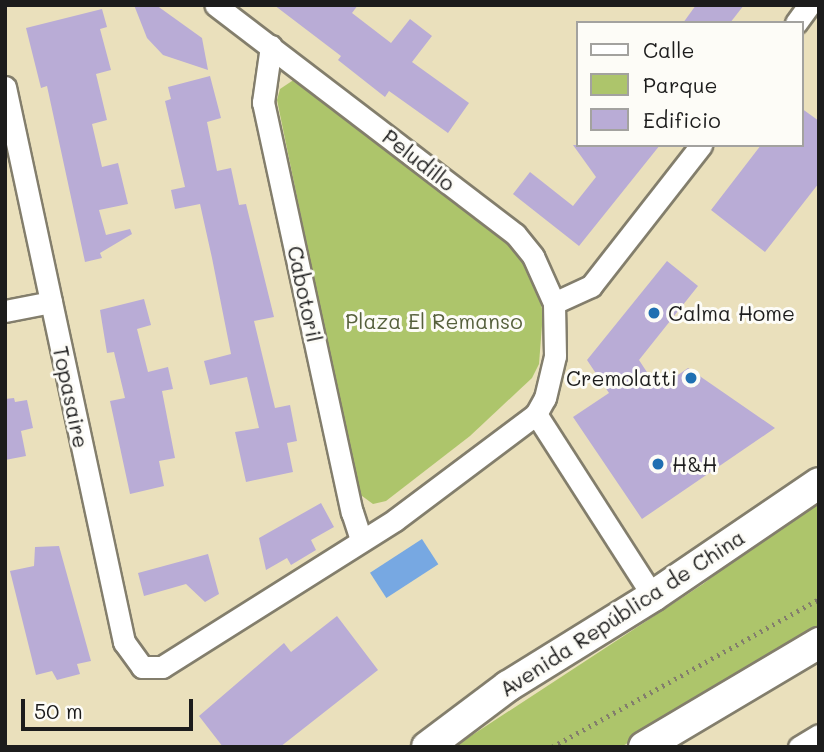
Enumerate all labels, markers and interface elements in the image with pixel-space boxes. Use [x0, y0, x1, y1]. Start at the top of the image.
legend [576, 21, 803, 147]
text: Calle [643, 36, 695, 63]
text: Parque [643, 71, 717, 98]
text: Edificio [643, 106, 721, 133]
street label: Peludillo [378, 124, 460, 196]
street label: Cabotoril [283, 244, 327, 344]
place label: Calma Home [668, 300, 795, 326]
marker: Calma Home [646, 305, 662, 321]
park label: Plaza El Remanso [345, 308, 523, 334]
street label: Topasaire [48, 344, 94, 450]
place label: Cremolatti [566, 365, 677, 391]
marker: Cremolatti [683, 370, 699, 386]
place label: H&H [672, 451, 717, 477]
marker: H&H [650, 456, 666, 472]
street label: Avenida República de China [495, 524, 749, 702]
scale bar [24, 686, 196, 730]
text: 50 m [34, 697, 83, 724]

